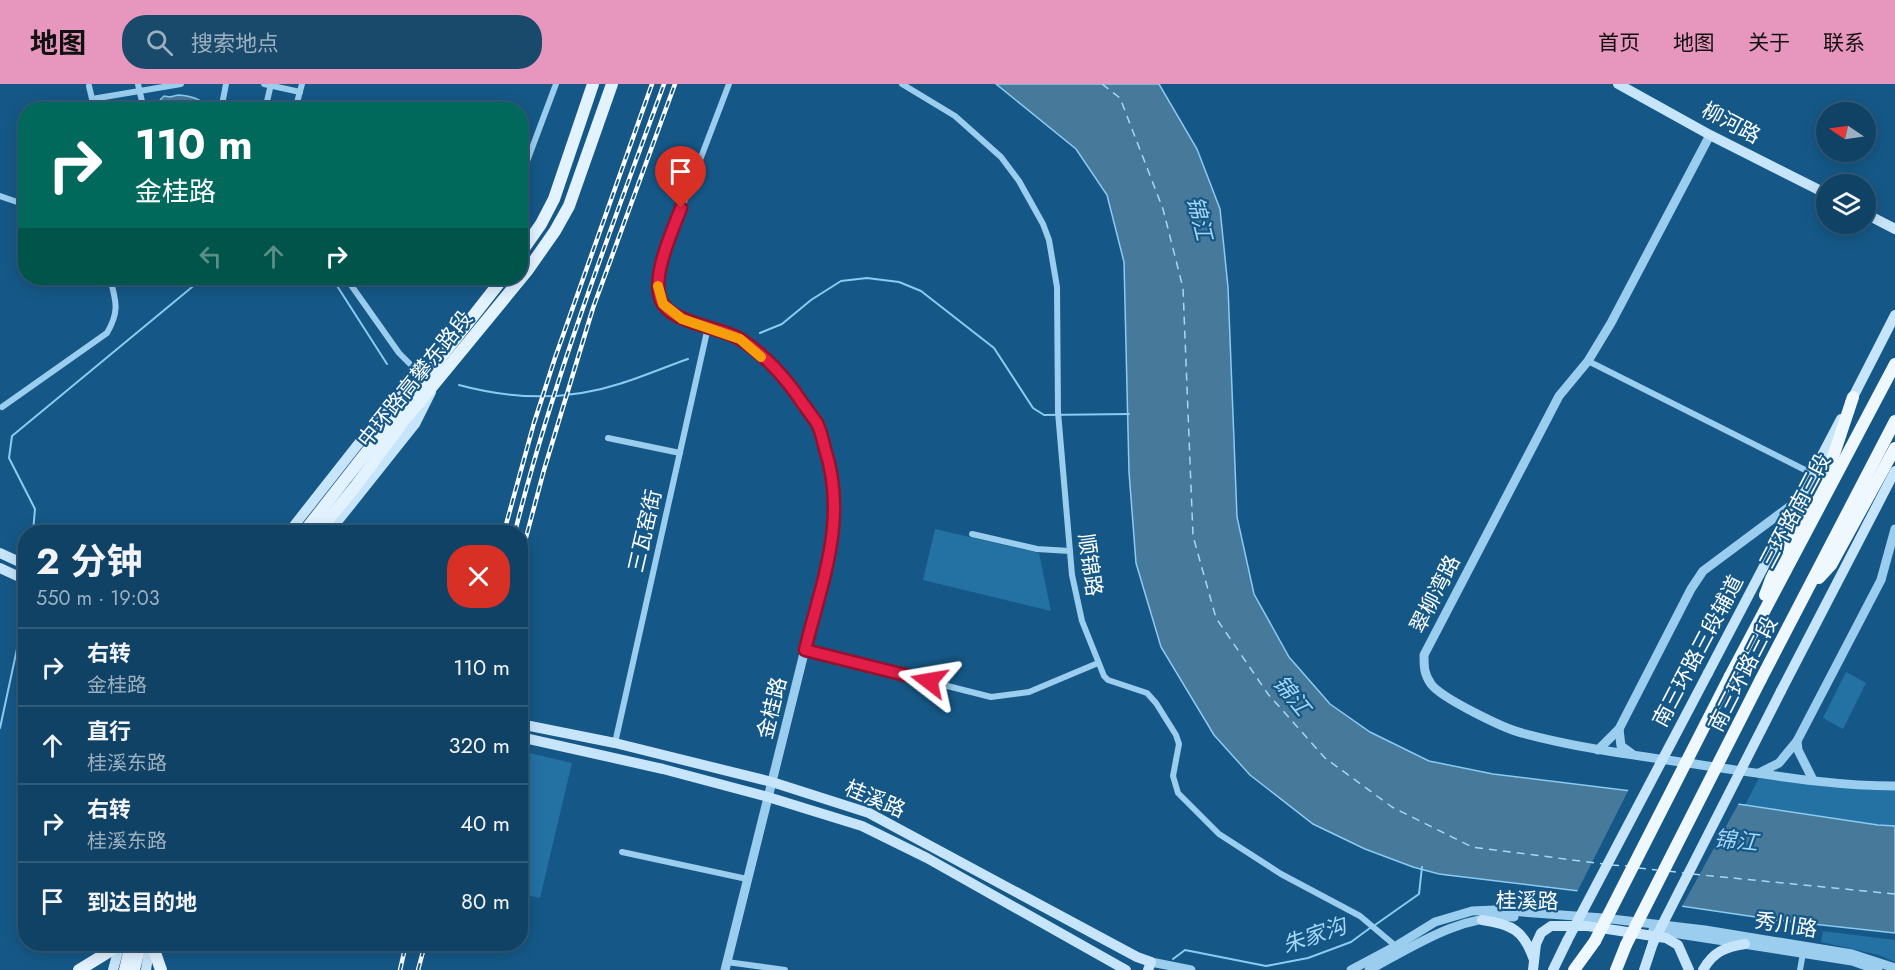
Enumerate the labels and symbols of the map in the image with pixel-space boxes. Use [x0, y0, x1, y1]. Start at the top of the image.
street label: 柳河路 [1696, 95, 1766, 151]
north arrow [1816, 102, 1876, 162]
pin [655, 146, 706, 208]
water label: 锦江 [1179, 193, 1221, 245]
street label: 中环路高攀东路段 [350, 304, 480, 454]
street label: 三环路南三段 [1752, 448, 1838, 574]
street label: 三瓦窑街 [621, 487, 669, 575]
street label: 顺锦路 [1071, 532, 1109, 598]
street label: 翠柳湾路 [1403, 550, 1467, 638]
street label: 南三环路三段辅道 [1647, 571, 1749, 731]
street label: 南三环路三段 [1703, 612, 1783, 736]
position arrow [897, 649, 961, 713]
water label: 锦江 [1266, 668, 1320, 724]
street label: 金桂路 [750, 674, 794, 742]
street label: 桂溪路 [840, 773, 910, 825]
water label: 锦江 [1712, 822, 1762, 858]
street label: 桂溪路 [1495, 885, 1559, 917]
street label: 秀川路 [1753, 905, 1819, 945]
water label: 朱家沟 [1278, 908, 1352, 961]

